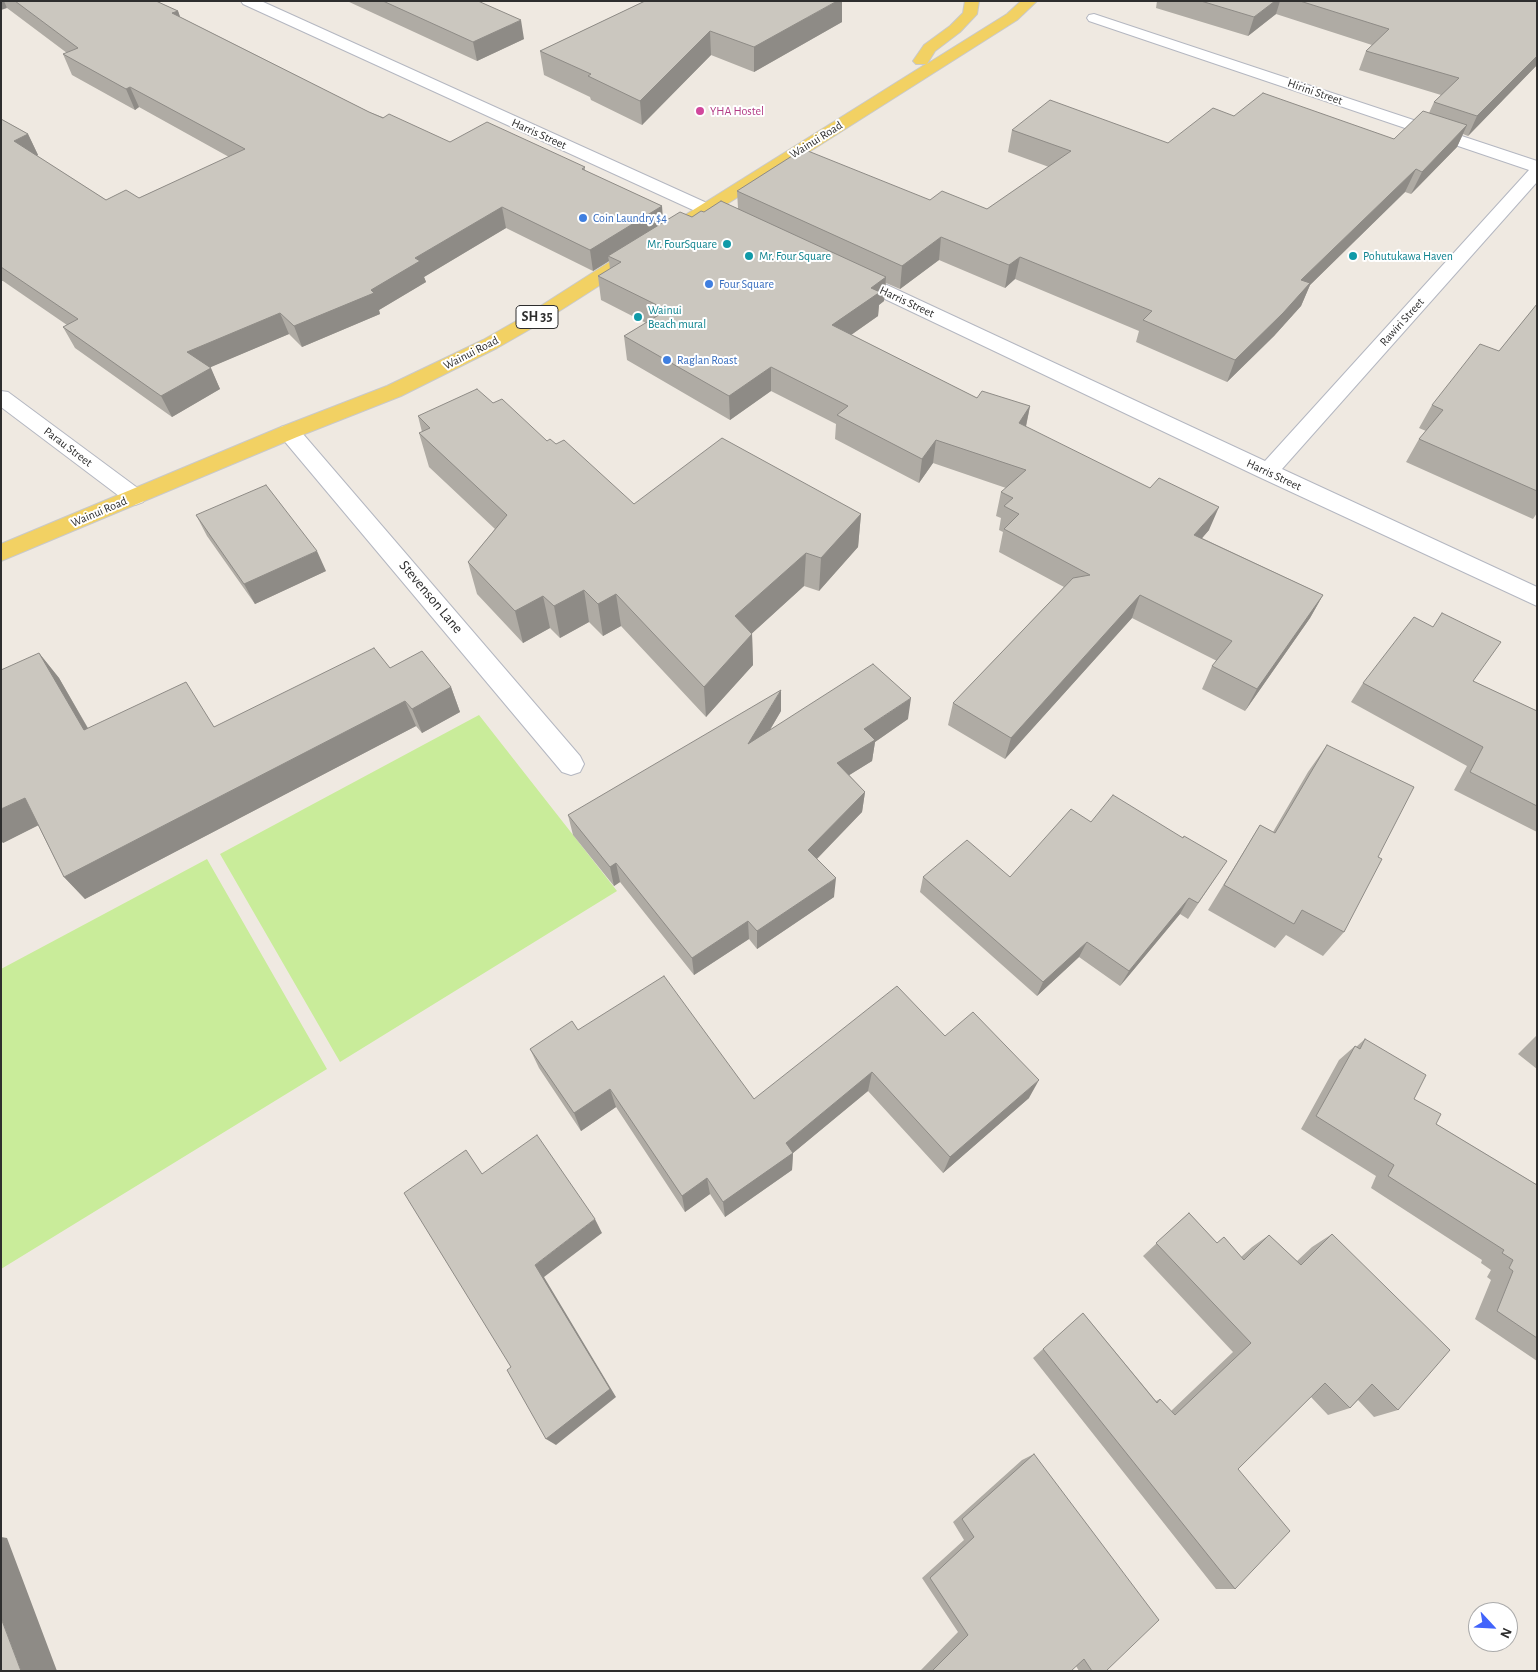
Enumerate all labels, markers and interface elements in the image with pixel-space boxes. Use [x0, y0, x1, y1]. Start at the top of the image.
street label: Hirini Street [1286, 76, 1344, 108]
place label: YHA Hostel [710, 104, 764, 118]
marker: YHA Hostel [694, 105, 706, 117]
street label: Harris Street [509, 115, 569, 153]
street label: Wainui Road [787, 118, 845, 162]
place label: Coin Laundry $4 [593, 211, 667, 225]
marker: Coin Laundry $4 [577, 212, 589, 224]
place label: Mr. FourSquare [647, 237, 717, 251]
marker: Mr. FourSquare [721, 238, 733, 250]
place label: Mr. Four Square [759, 249, 831, 263]
place label: Pohutukawa Haven [1363, 249, 1453, 263]
marker: Mr. Four Square [743, 250, 755, 262]
marker: Pohutukawa Haven [1347, 250, 1359, 262]
place label: Four Square [719, 277, 774, 291]
marker: Four Square [703, 278, 715, 290]
street label: Harris Street [877, 283, 937, 321]
street label: Rawiri Street [1377, 295, 1427, 349]
place label: Wainui Beach mural [648, 303, 706, 331]
road number: SH 35 [516, 306, 558, 328]
marker: Wainui Beach mural [632, 311, 644, 323]
street label: Wainui Road [441, 333, 501, 373]
place label: Raglan Roast [677, 353, 737, 367]
marker: Raglan Roast [661, 354, 673, 366]
street label: Parau Street [41, 424, 95, 470]
street label: Harris Street [1244, 456, 1304, 494]
street label: Wainui Road [69, 494, 129, 530]
street label: Stevenson Lane [395, 557, 467, 637]
north arrow [1468, 1602, 1518, 1652]
text: N [1497, 1626, 1514, 1640]

